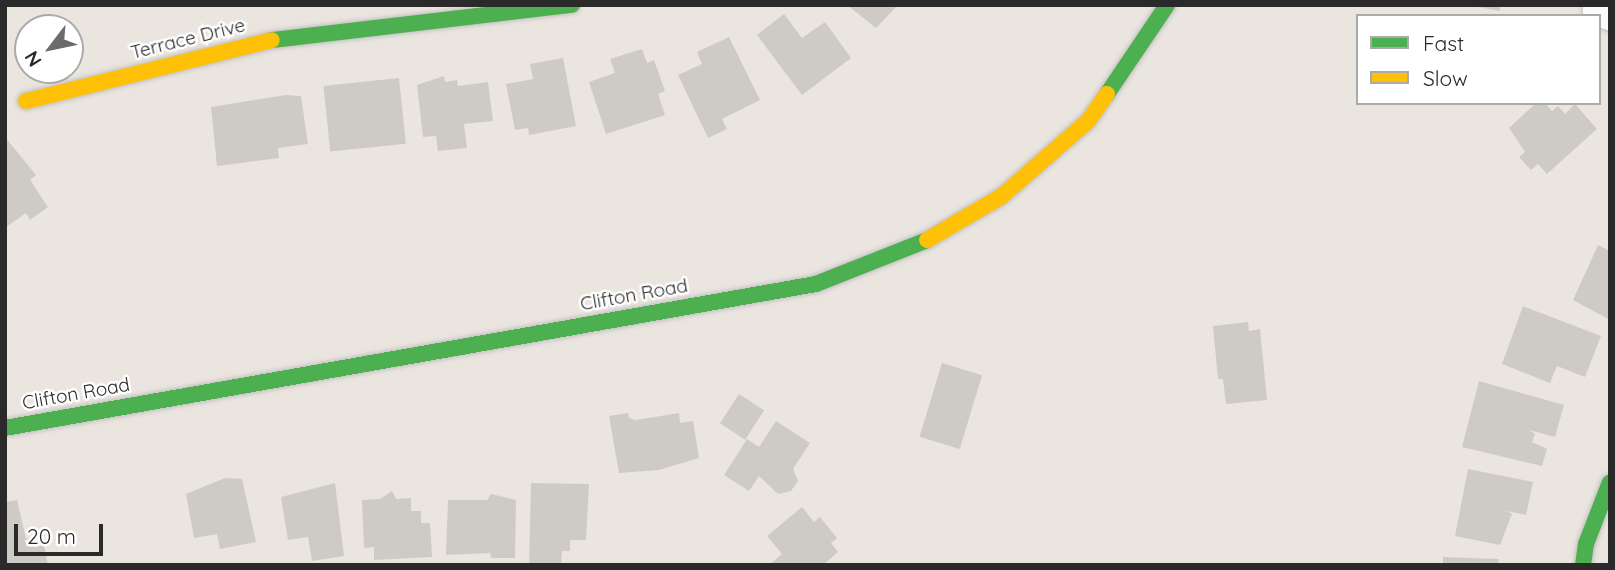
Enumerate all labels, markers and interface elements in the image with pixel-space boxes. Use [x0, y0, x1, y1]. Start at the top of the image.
north arrow [14, 14, 84, 84]
street label: Terrace Drive [128, 14, 248, 64]
legend [1356, 14, 1601, 105]
text: Fast [1423, 30, 1464, 56]
text: N [19, 47, 47, 71]
text: Slow [1423, 65, 1468, 91]
street label: Clifton Road [578, 274, 690, 316]
street label: Clifton Road [20, 373, 132, 415]
scale bar [18, 510, 107, 554]
text: 20 m [27, 523, 76, 549]

